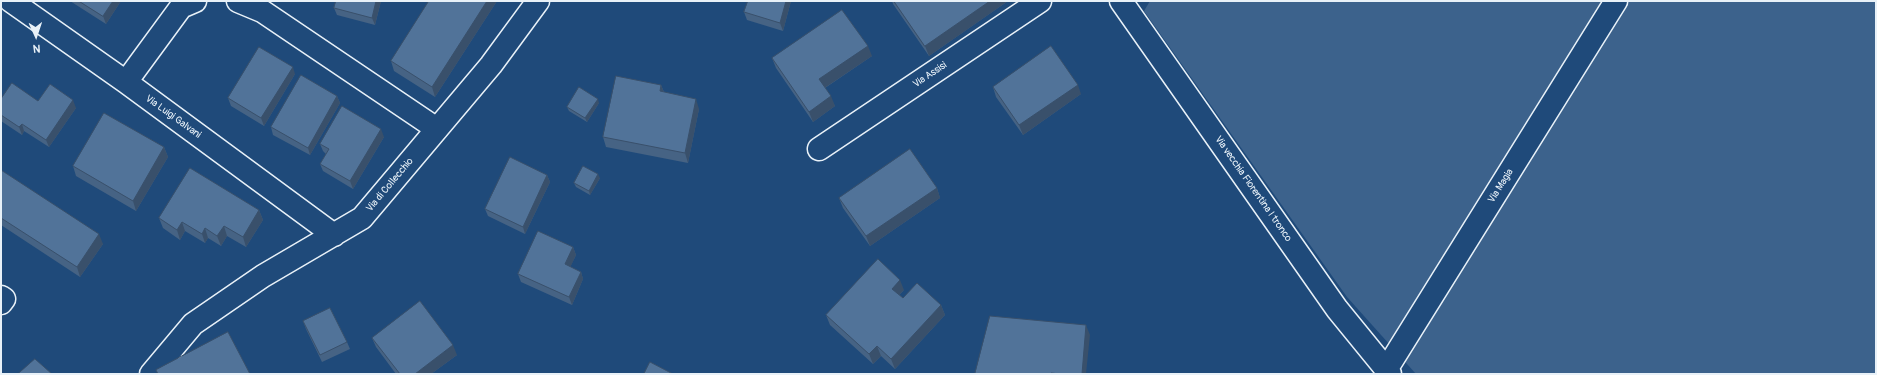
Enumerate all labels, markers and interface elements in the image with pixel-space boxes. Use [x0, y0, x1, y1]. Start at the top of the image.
north arrow [16, 16, 56, 56]
text: N [33, 42, 41, 55]
street label: Via Assisi [911, 59, 949, 91]
street label: Via Luigi Galvani [143, 93, 203, 141]
street label: Via vecchia Fiorentina I tronco [1212, 134, 1294, 244]
street label: Via di Collecchio [364, 156, 416, 214]
street label: Via Magia [1486, 167, 1516, 205]

